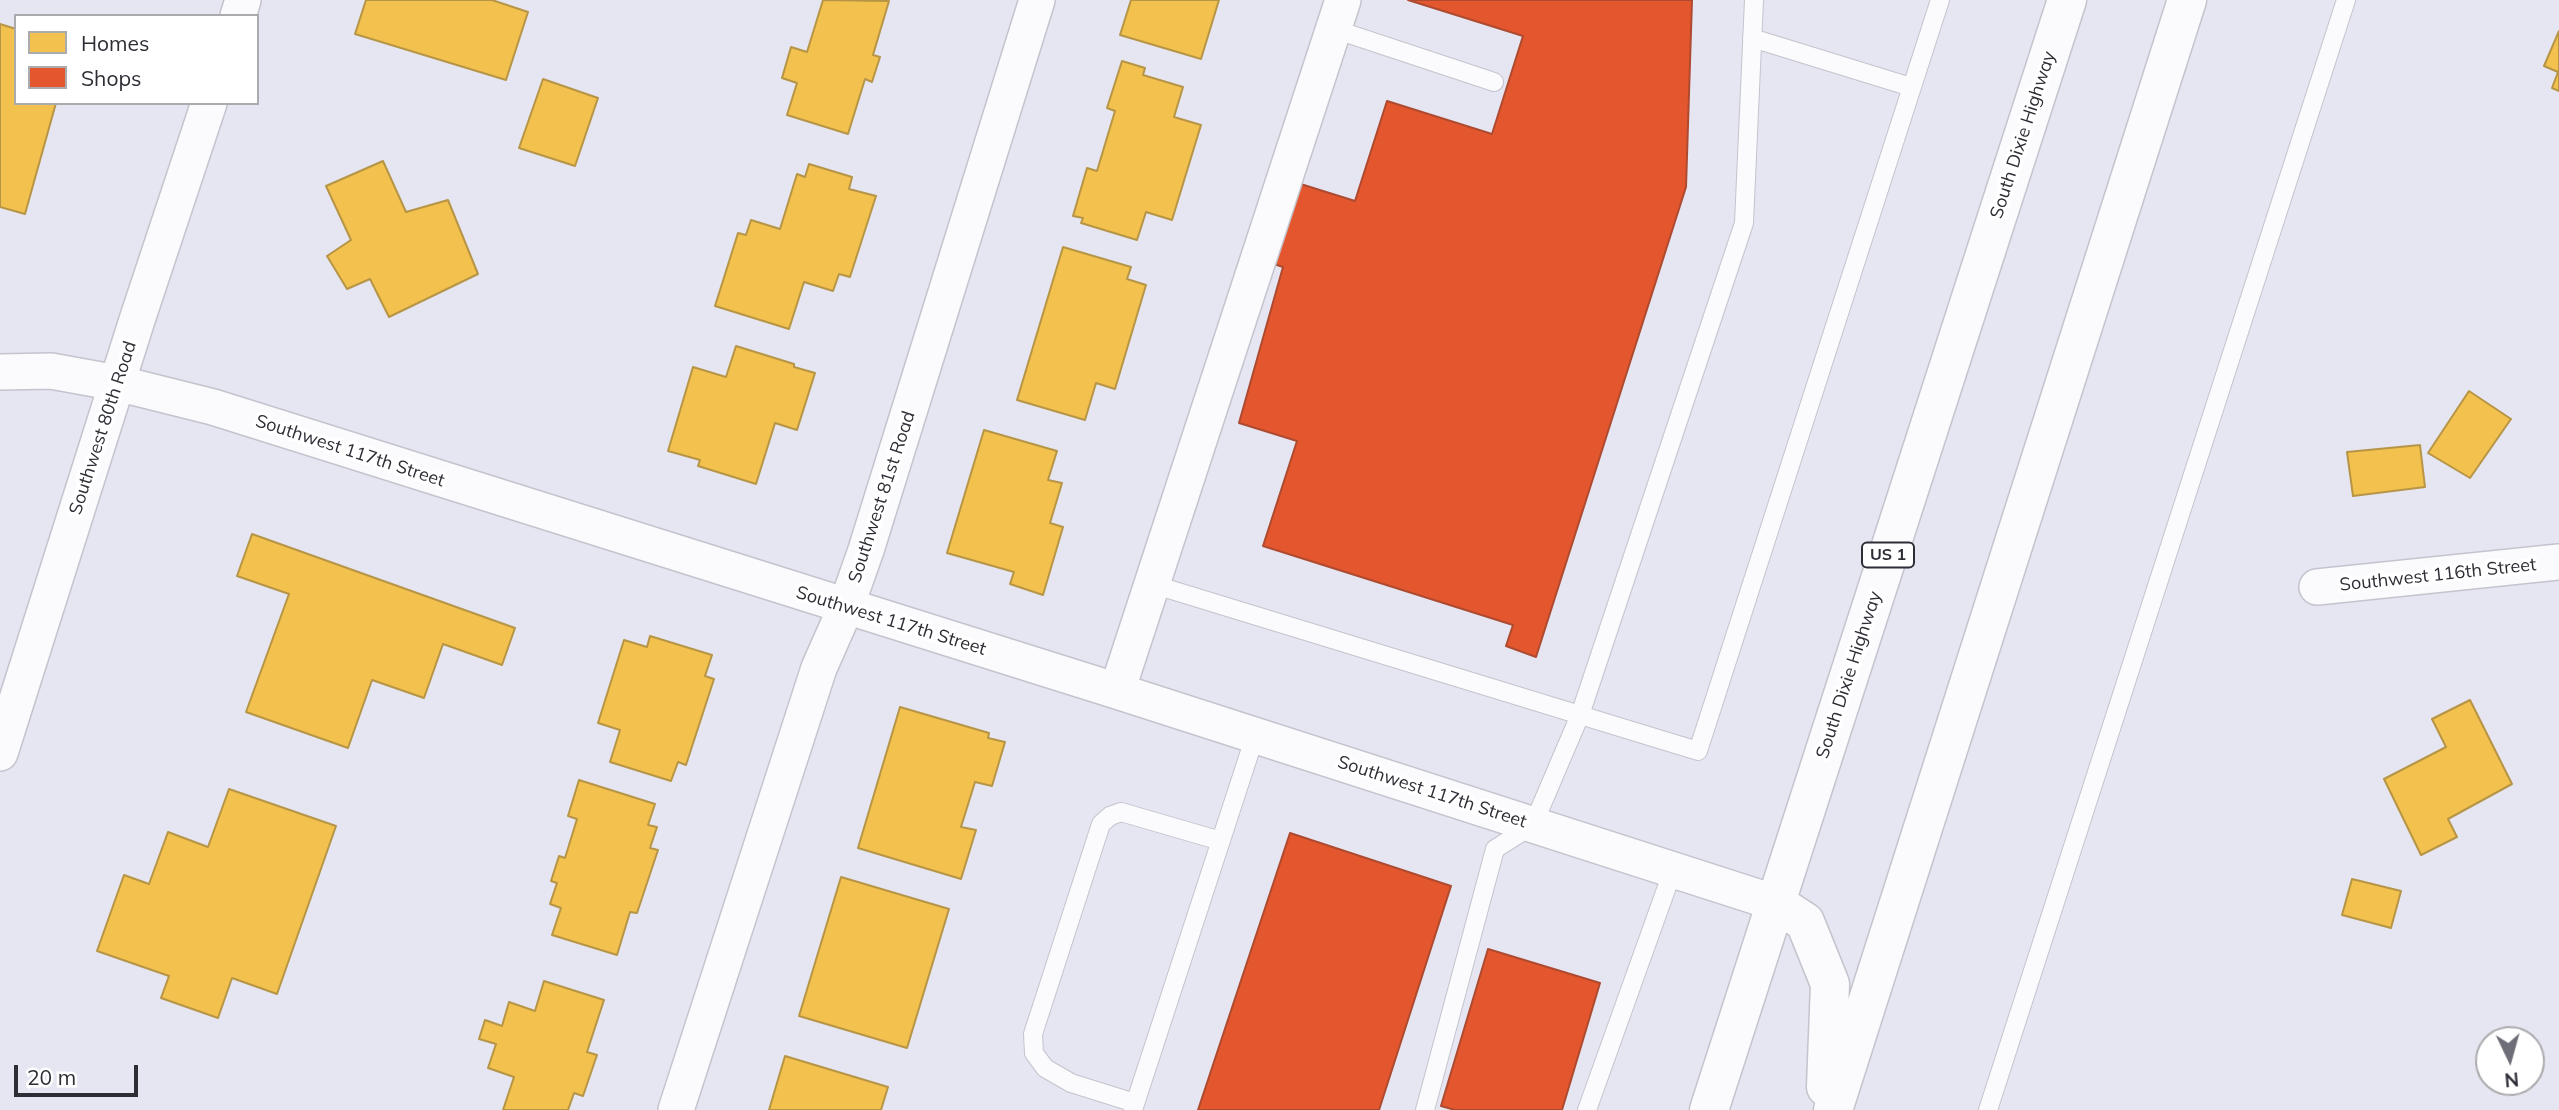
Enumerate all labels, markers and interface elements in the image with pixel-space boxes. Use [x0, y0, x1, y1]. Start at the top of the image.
legend [14, 14, 259, 105]
text: Homes [81, 30, 149, 56]
street label: South Dixie Highway [1986, 49, 2060, 221]
text: Shops [81, 65, 141, 91]
street label: Southwest 80th Road [65, 339, 141, 517]
street label: Southwest 81st Road [844, 408, 920, 586]
street label: Southwest 117th Street [253, 410, 447, 492]
road number: US 1 [1862, 542, 1914, 568]
street label: Southwest 116th Street [2339, 554, 2537, 596]
street label: Southwest 117th Street [793, 582, 989, 660]
street label: South Dixie Highway [1812, 589, 1886, 761]
street label: Southwest 117th Street [1335, 751, 1529, 833]
north arrow [2475, 1026, 2545, 1096]
scale bar [18, 1050, 142, 1094]
text: 20 m [27, 1064, 76, 1090]
text: N [2503, 1067, 2520, 1093]

